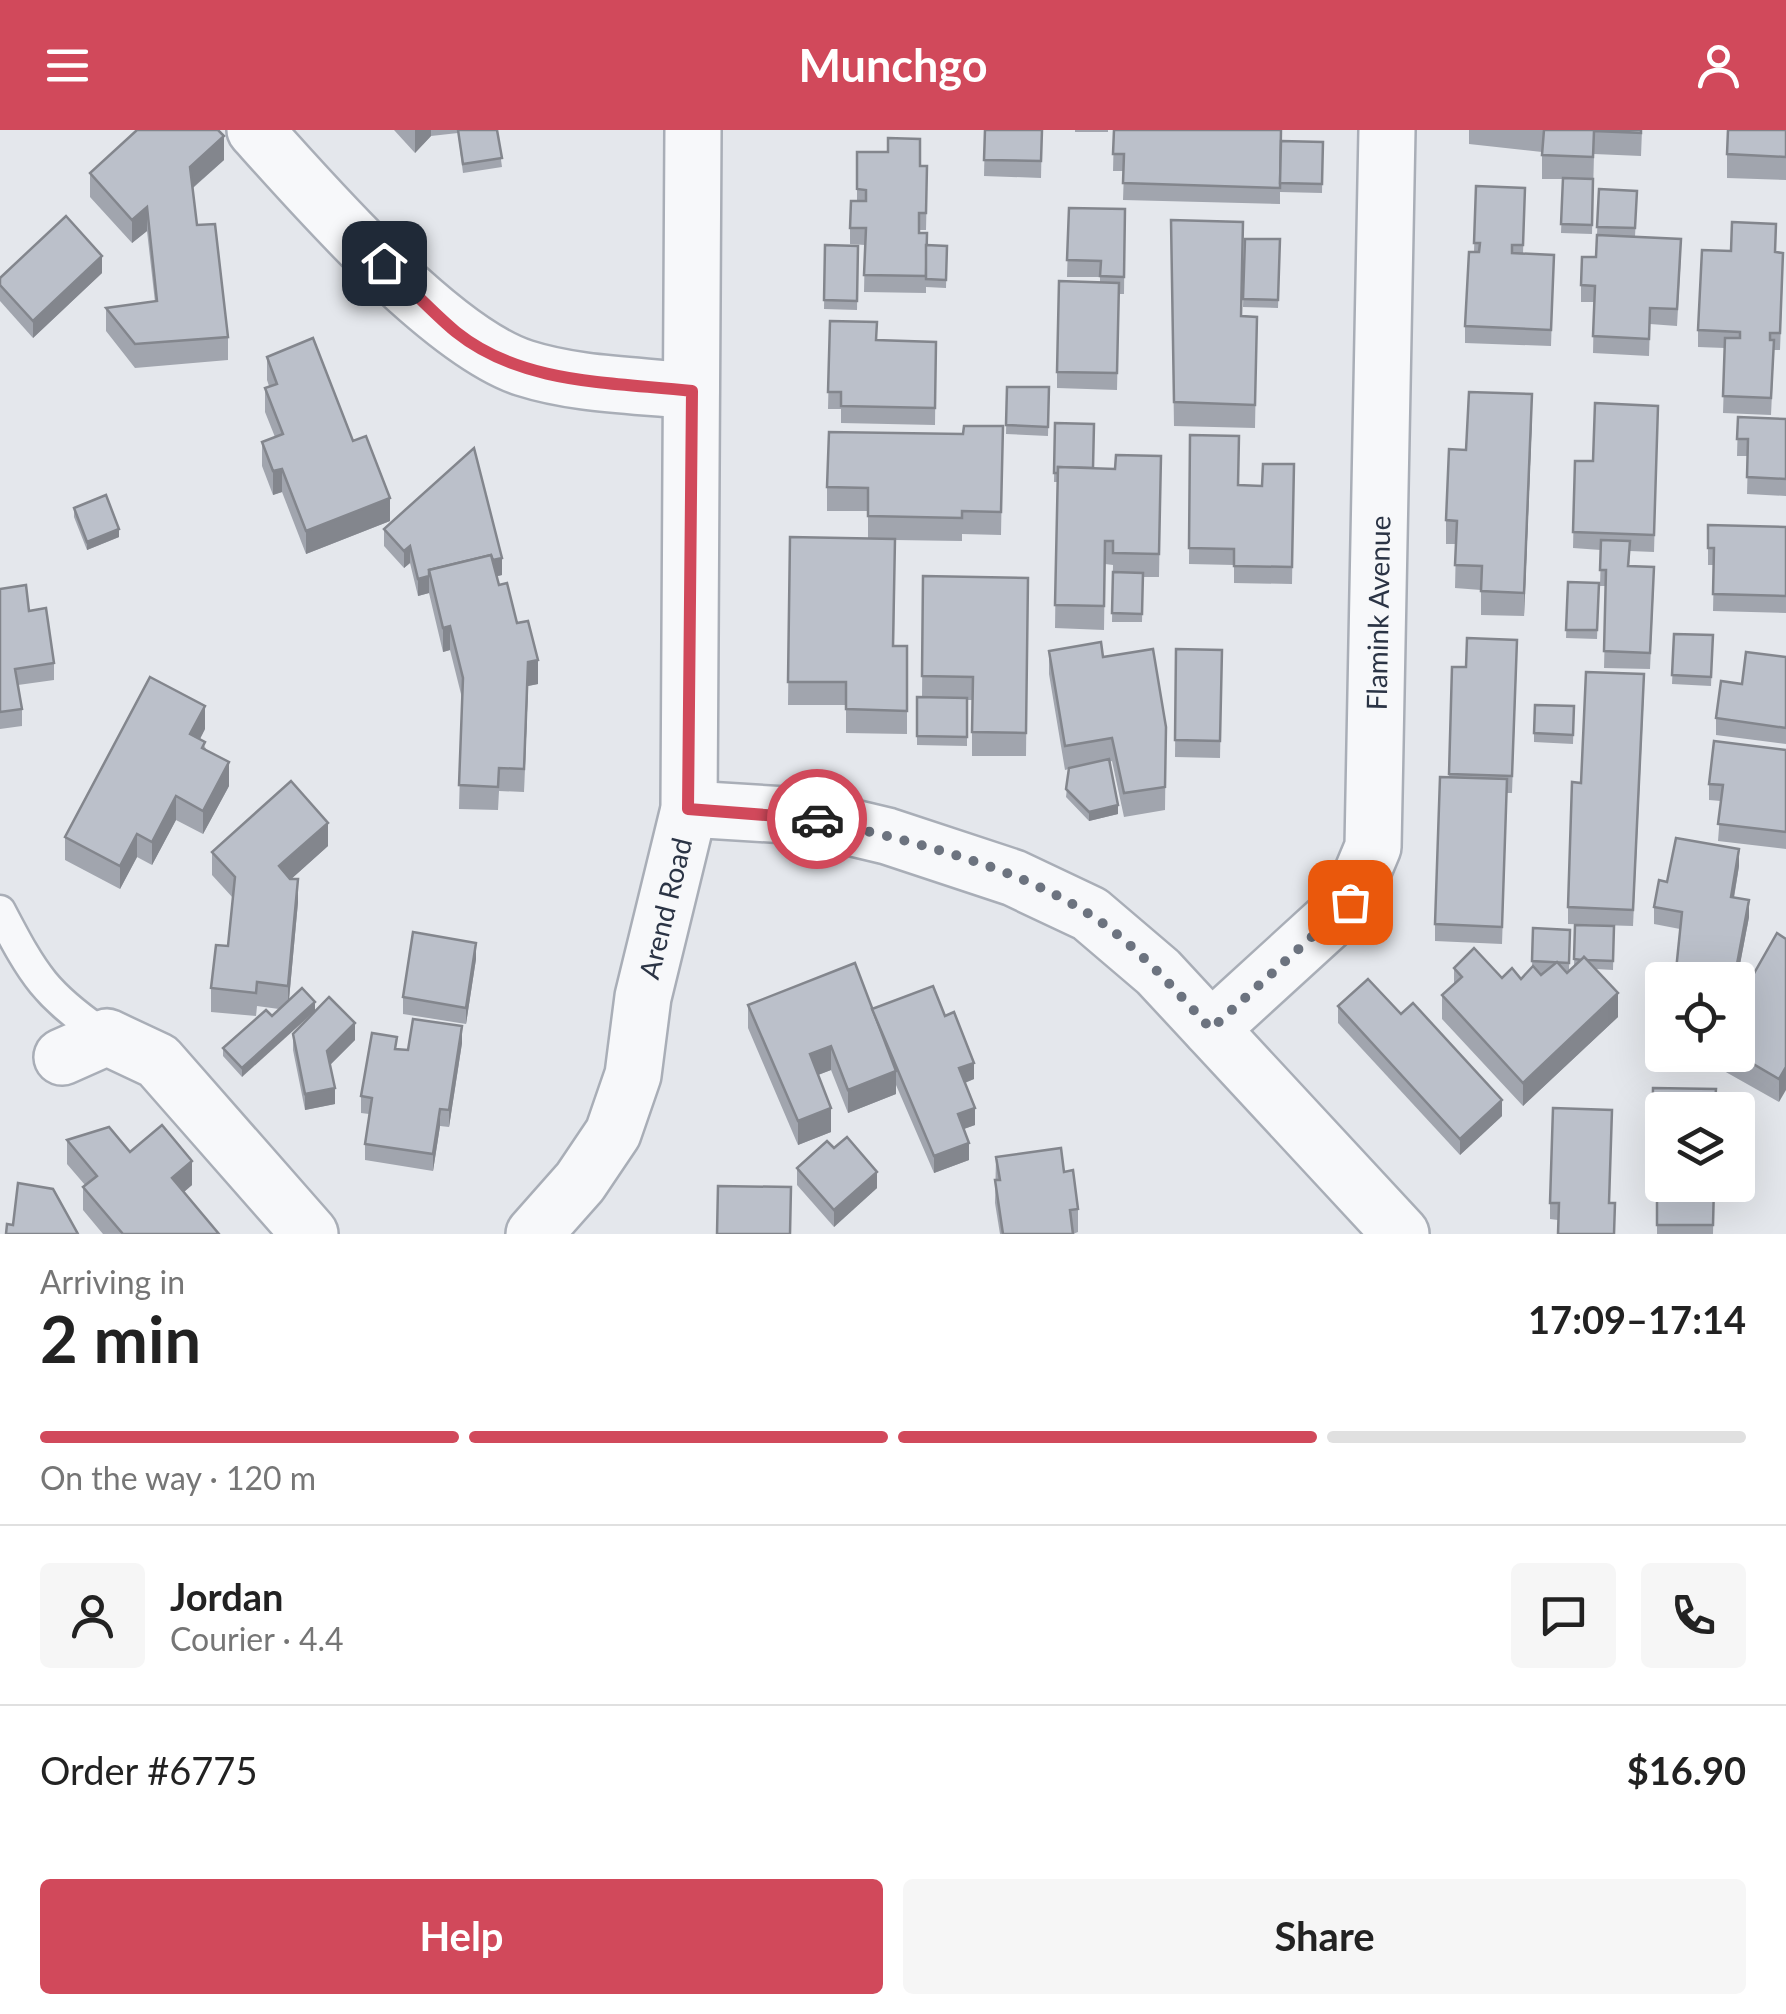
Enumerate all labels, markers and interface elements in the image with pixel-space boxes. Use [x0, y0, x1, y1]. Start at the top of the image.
icon: menu [40, 38, 95, 93]
text: Munchgo [798, 38, 988, 92]
icon: person [1691, 38, 1746, 93]
pin [342, 221, 427, 306]
icon: home [357, 236, 412, 291]
street label: Flamink Avenue [1359, 515, 1396, 711]
courier [767, 769, 867, 869]
icon: car [790, 792, 845, 847]
street label: Arend Road [631, 834, 698, 982]
pin [1308, 860, 1393, 945]
icon: bag [1323, 875, 1378, 930]
map controls [1645, 962, 1755, 1202]
button: locate [1645, 962, 1755, 1072]
button: layers [1645, 1092, 1755, 1202]
text: Arriving in [40, 1262, 185, 1301]
text: 17:09–17:14 [1528, 1296, 1746, 1342]
text: 2 min [40, 1299, 201, 1377]
text: On the way · 120 m [40, 1458, 316, 1497]
button: person [40, 1563, 145, 1668]
button: chat [1511, 1563, 1616, 1668]
button: phone [1641, 1563, 1746, 1668]
text: Jordan [170, 1573, 283, 1619]
text: Courier · 4.4 [170, 1619, 344, 1658]
text: Order #6775 [40, 1747, 257, 1793]
text: $16.90 [1627, 1747, 1746, 1793]
button: Help [40, 1879, 883, 1994]
button: Share [903, 1879, 1746, 1994]

